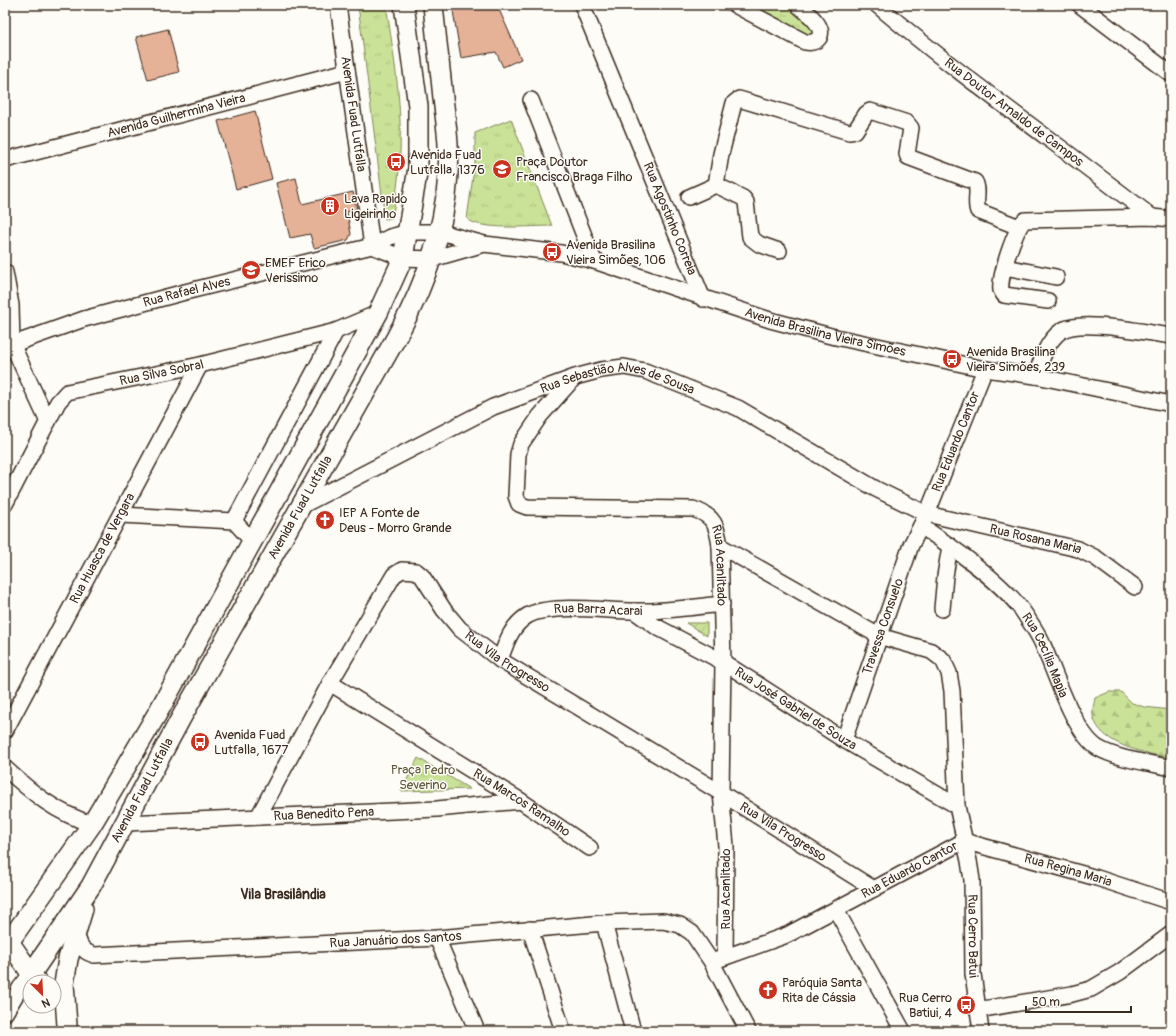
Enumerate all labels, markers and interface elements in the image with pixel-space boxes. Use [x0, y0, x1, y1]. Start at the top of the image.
street label: Avenida Fuad Lutfalla [337, 55, 369, 173]
street label: Rua Doutor Arnaldo de Campos [941, 55, 1087, 170]
street label: Avenida Guilhermina Vieira [106, 90, 247, 141]
place label: Avenida Fuad Lutfalla, 1376 [410, 147, 485, 178]
bus stop icon: Avenida Fuad Lutfalla, 1376 [385, 151, 407, 173]
place label: Praça Doutor Francisco Braga Filho [516, 154, 632, 185]
school or university icon: Praça Doutor Francisco Braga Filho [491, 158, 513, 180]
street label: Rua Agostinho Correia [640, 160, 700, 277]
place label: Lava Rapido Ligeirinho [344, 191, 407, 222]
building icon: Lava Rapido Ligeirinho [319, 195, 341, 217]
place label: Avenida Brasilina Vieira Simões, 106 [566, 237, 666, 268]
bus stop icon: Avenida Brasilina Vieira Simões, 106 [541, 241, 563, 263]
place label: EMEF Erico Verissimo [265, 255, 326, 286]
school or university icon: EMEF Erico Verissimo [240, 259, 262, 281]
street label: Rua Rafael Alves [141, 273, 232, 311]
street label: Avenida Brasilina Vieira Simões [743, 304, 907, 360]
place label: Avenida Brasilina Vieira Simões, 239 [966, 344, 1065, 375]
bus stop icon: Avenida Brasilina Vieira Simões, 239 [941, 348, 963, 370]
street label: Rua Silva Sobral [118, 356, 205, 389]
text: Rua Sebastião Alves de Sousa [538, 359, 697, 398]
street label: Rua Sebastião Alves de Sousa [537, 383, 697, 401]
street label: Rua Eduardo Cantor [929, 389, 983, 494]
street label: Avenida Fuad Lutfalla [264, 453, 336, 562]
street label: Rua Huasca de Vergara [66, 490, 138, 606]
place label: IEP A Fonte de Deus - Morro Grande [339, 505, 452, 536]
church icon: IEP A Fonte de Deus - Morro Grande [314, 509, 336, 531]
street label: Rua Rosana Maria [988, 521, 1085, 558]
street label: Rua Acanlitado [708, 523, 730, 606]
street label: Travessa Consuelo [859, 576, 907, 677]
street label: Rua Barra Acarai [553, 601, 642, 619]
street label: Rua Cecília Mapia [1018, 610, 1072, 700]
street label: Rua Vila Progresso [461, 628, 553, 696]
street label: Rua José Gabriel de Souza [732, 664, 859, 754]
place label: Avenida Fuad Lutfalla, 1677 [214, 727, 288, 758]
bus stop icon: Avenida Fuad Lutfalla, 1677 [189, 731, 211, 753]
street label: Avenida Fuad Lutfalla [108, 735, 177, 845]
park label: Praça Pedro Severino [391, 762, 455, 793]
street label: Rua Marcos Ramalho [470, 765, 573, 840]
street label: Rua Vila Progresso [737, 799, 829, 865]
street label: Rua Benedito Pena [273, 804, 374, 824]
street label: Rua Eduardo Cantor [859, 838, 961, 902]
street label: Rua Acanlitado [718, 849, 734, 929]
street label: Rua Regina Maria [1022, 850, 1114, 890]
district label: Vila Brasilândia [240, 886, 326, 903]
street label: Rua Cerro Batui [964, 894, 981, 979]
street label: Rua Januário dos Santos [329, 928, 462, 951]
north arrow [22, 974, 62, 1014]
place label: Paróquia Santa Rita de Cássia [782, 975, 862, 1006]
church icon: Paróquia Santa Rita de Cássia [757, 979, 779, 1001]
scale bar [1026, 988, 1131, 1014]
place label: Rua Cerro Batiui, 4 [899, 990, 952, 1021]
bus stop icon: Rua Cerro Batiui, 4 [955, 994, 977, 1016]
text: N [39, 995, 52, 1010]
text: 50 m [1032, 995, 1060, 1010]

